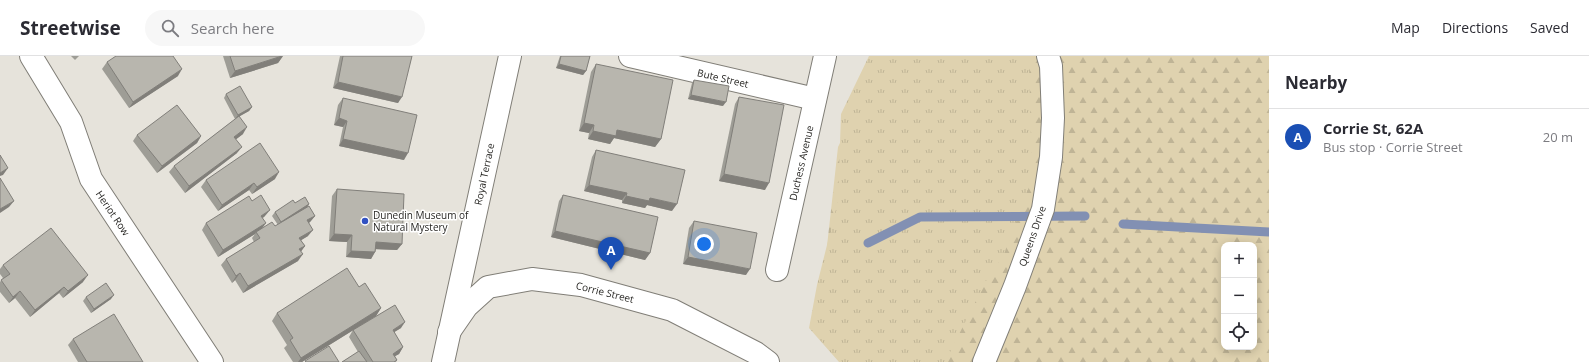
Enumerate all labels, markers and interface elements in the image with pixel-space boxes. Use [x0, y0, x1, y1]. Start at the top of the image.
search box [145, 10, 425, 46]
text: Streetwise [20, 15, 121, 41]
icon: search [159, 17, 181, 39]
text: Search here [191, 18, 274, 38]
text: Map [1391, 18, 1420, 37]
text: Directions [1442, 18, 1508, 37]
text: Saved [1530, 18, 1569, 37]
street label: Bute Street [696, 65, 750, 91]
text: Nearby [1285, 71, 1347, 94]
text: Corrie St, 62A [1323, 118, 1423, 138]
street label: Duchess Avenue [786, 124, 817, 202]
text: A [1294, 128, 1302, 146]
text: 20 m [1543, 128, 1573, 146]
text: Bus stop · Corrie Street [1323, 138, 1463, 156]
street label: Royal Terrace [471, 141, 497, 206]
street label: Heriot Row [93, 188, 133, 239]
street label: Queens Drive [1015, 204, 1049, 268]
place label: Dunedin Museum of Natural Mystery [373, 208, 469, 234]
marker: Dunedin Museum of Natural Mystery [360, 216, 370, 226]
your location [694, 234, 714, 254]
pin: A [598, 237, 624, 270]
map controls [1221, 242, 1257, 350]
button: + [1221, 242, 1257, 278]
street label: Corrie Street [575, 278, 636, 306]
button: − [1221, 278, 1257, 314]
button: locate [1221, 314, 1257, 350]

